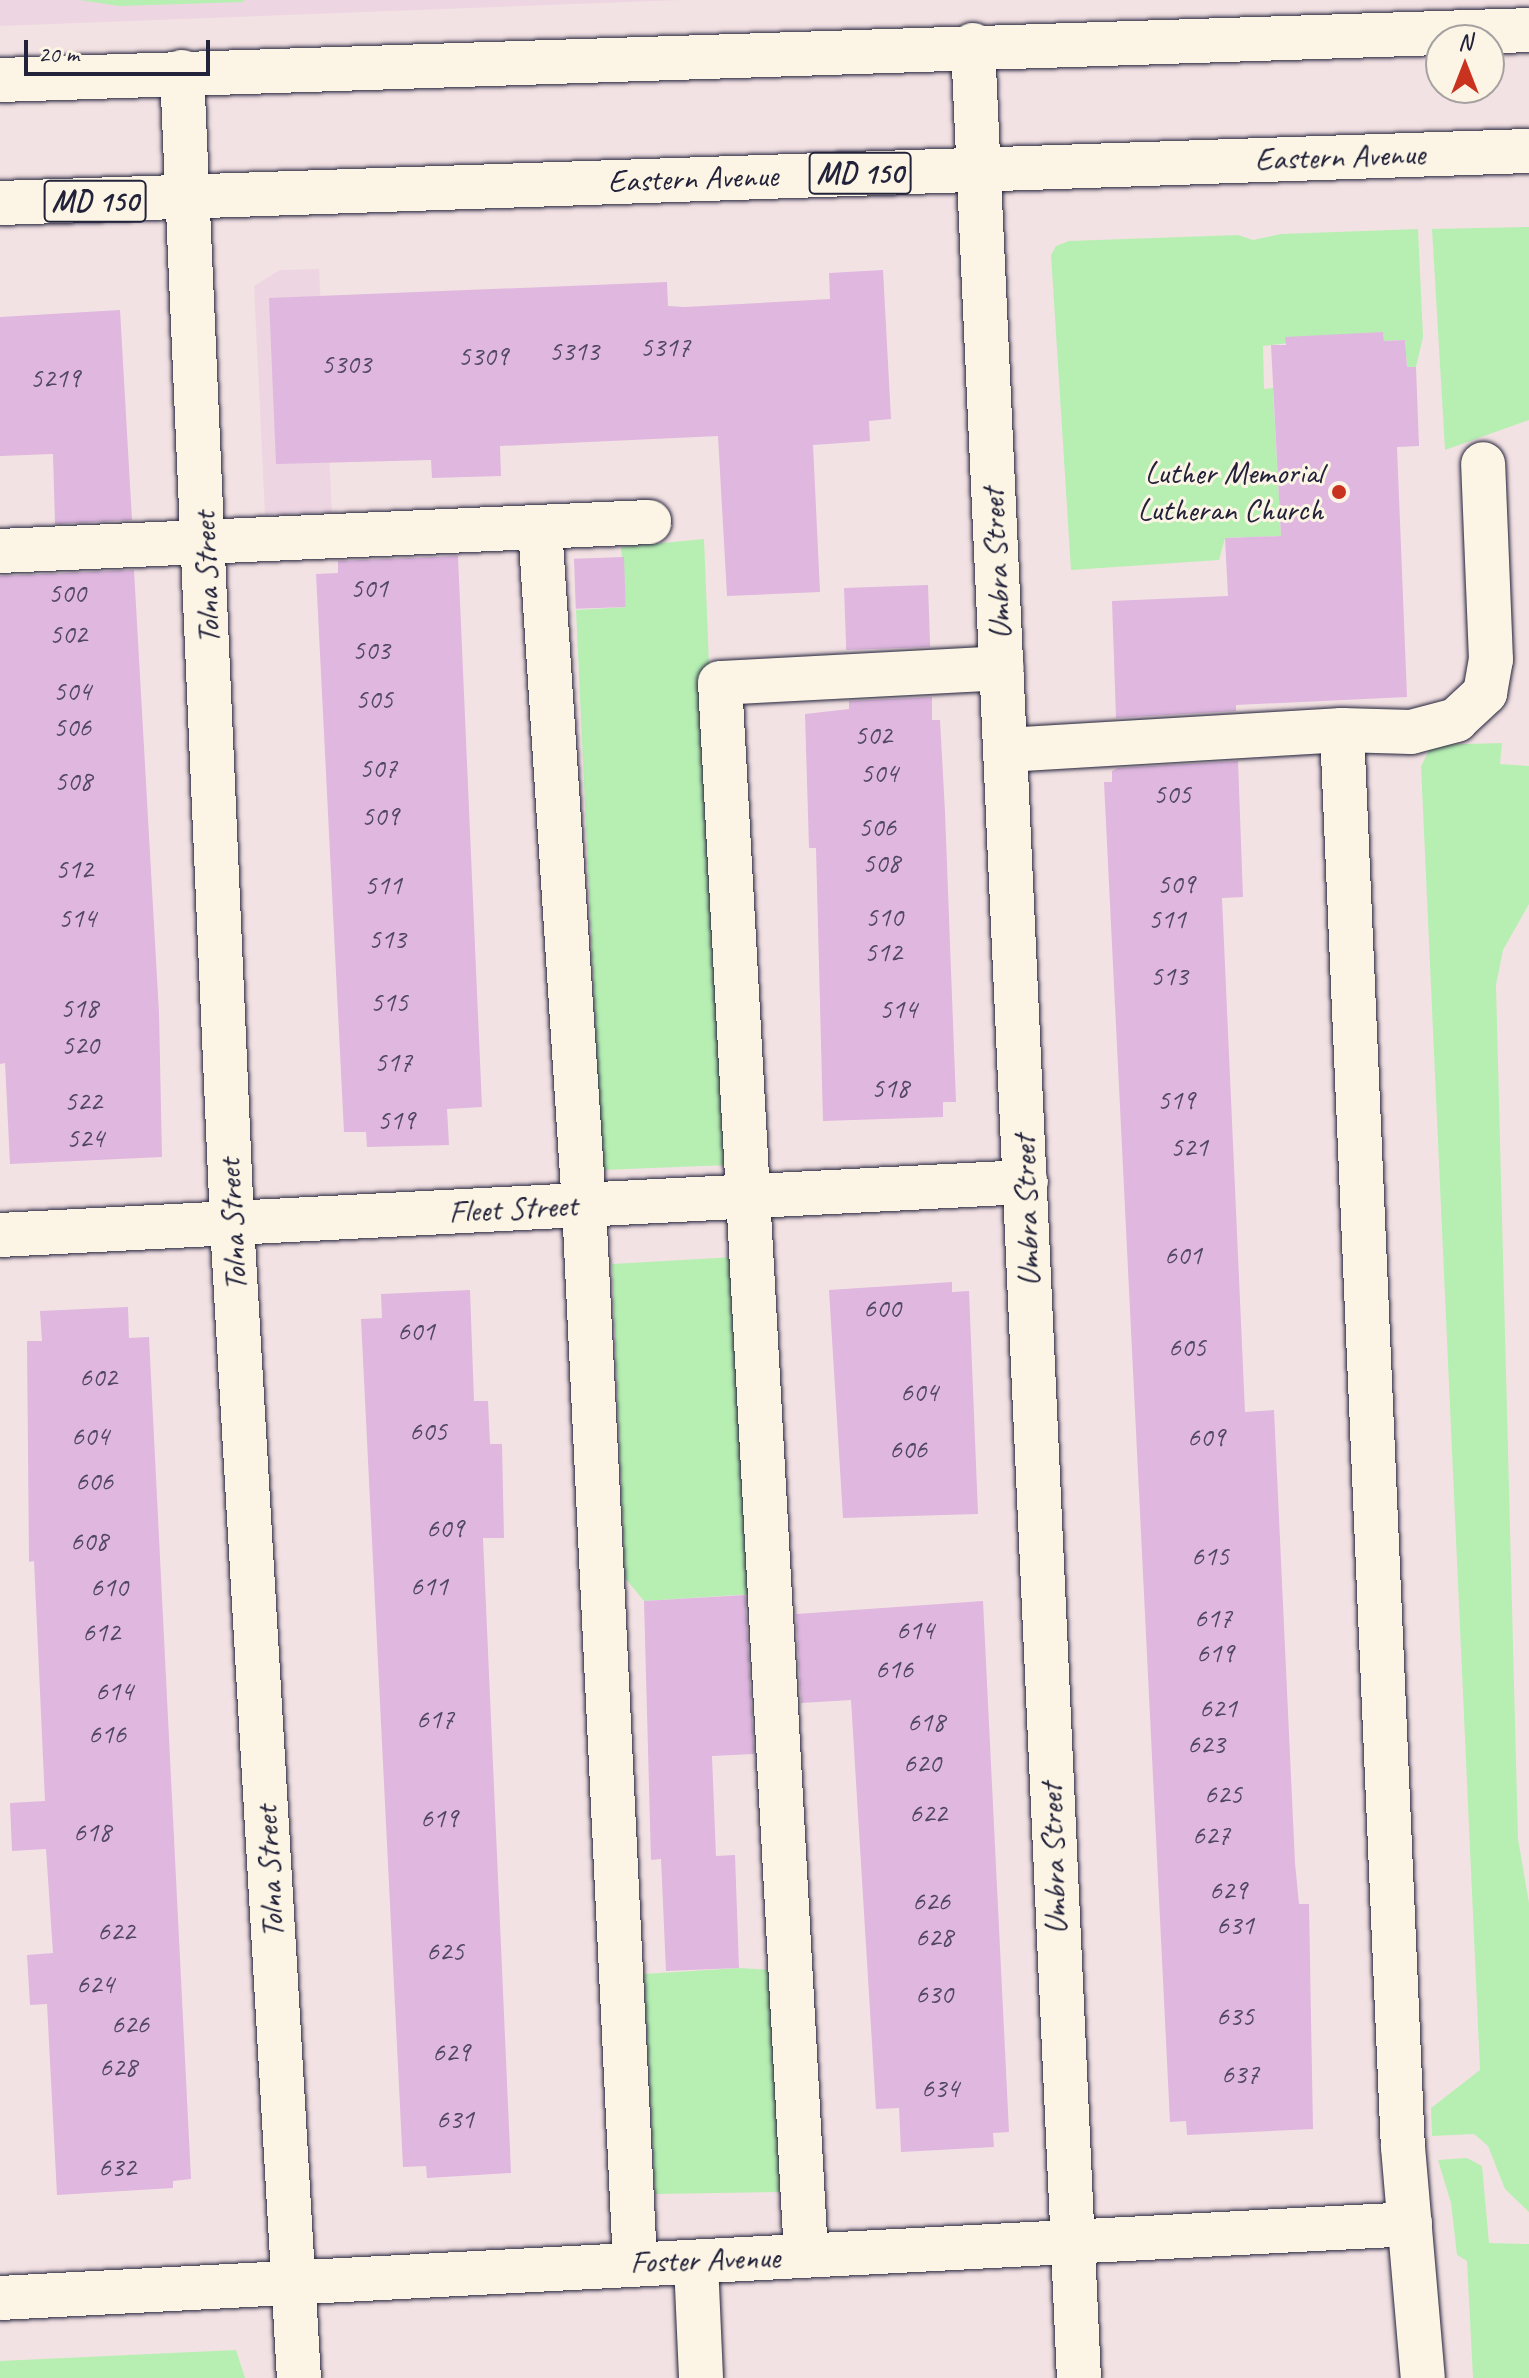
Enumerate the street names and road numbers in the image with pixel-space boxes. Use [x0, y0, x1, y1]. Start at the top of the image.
street label: Eastern Avenue [1254, 135, 1426, 179]
road number: MD 150 [808, 147, 912, 199]
street label: Eastern Avenue [607, 157, 779, 201]
road number: MD 150 [43, 175, 147, 227]
street label: Umbra Street [974, 488, 1020, 640]
street label: Tolna Street [185, 511, 229, 645]
street label: Umbra Street [1005, 1135, 1049, 1287]
street label: Tolna Street [210, 1158, 256, 1292]
street label: Fleet Street [447, 1186, 579, 1232]
street label: Umbra Street [1032, 1783, 1076, 1935]
street label: Tolna Street [247, 1805, 293, 1939]
street label: Foster Avenue [629, 2238, 781, 2282]

